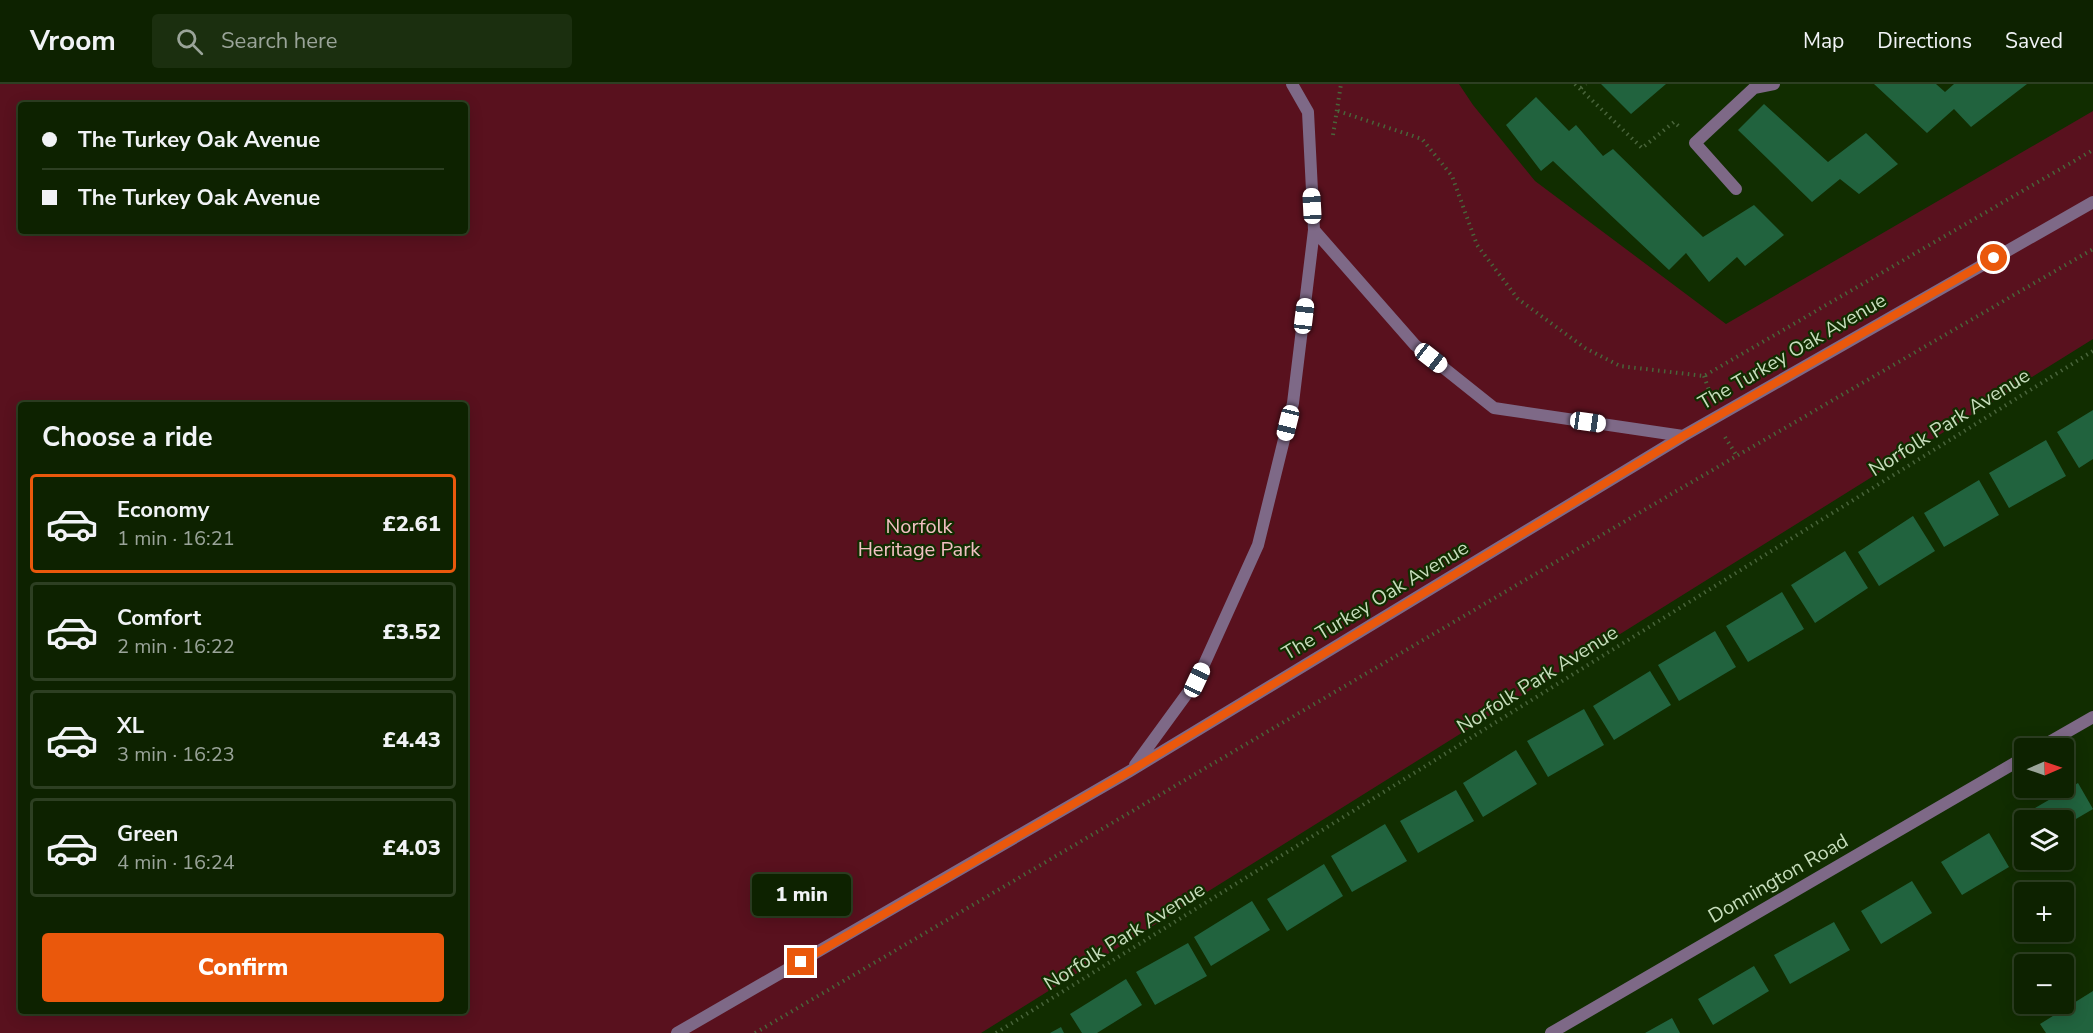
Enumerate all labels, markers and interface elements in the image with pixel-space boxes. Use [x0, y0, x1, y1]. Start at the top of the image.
search box [152, 14, 572, 68]
text: Vroom [30, 22, 116, 60]
icon: search [173, 25, 206, 58]
text: Search here [221, 26, 338, 56]
text: Map [1803, 27, 1844, 55]
text: Directions [1877, 27, 1972, 55]
text: Saved [2005, 27, 2063, 55]
text: The Turkey Oak Avenue [78, 125, 320, 155]
text: The Turkey Oak Avenue [78, 183, 320, 213]
car [1302, 188, 1322, 224]
route start [1980, 244, 2007, 271]
street label: The Turkey Oak Avenue [1693, 286, 1891, 416]
car [1293, 297, 1315, 335]
car [1411, 340, 1451, 376]
street label: Norfolk Park Avenue [1864, 362, 2035, 483]
car [1275, 403, 1301, 443]
car [1569, 411, 1607, 433]
text: Choose a ride [42, 419, 213, 456]
text: Economy [117, 495, 209, 525]
icon: car [45, 497, 99, 551]
text: £2.61 [382, 509, 441, 539]
park label: Norfolk Heritage Park [858, 513, 981, 563]
text: 1 min · 16:21 [117, 525, 235, 552]
street label: The Turkey Oak Avenue [1277, 534, 1473, 667]
text: Comfort [117, 603, 201, 633]
icon: car [45, 605, 99, 659]
text: £3.52 [382, 617, 441, 647]
street label: Norfolk Park Avenue [1452, 619, 1623, 740]
text: 2 min · 16:22 [117, 633, 235, 660]
car [1181, 660, 1213, 700]
text: XL [117, 711, 144, 741]
icon: car [45, 713, 99, 767]
text: £4.43 [382, 725, 441, 755]
north arrow [2014, 738, 2074, 798]
map controls [2014, 738, 2074, 1014]
text: 3 min · 16:23 [117, 741, 235, 768]
button: layers [2014, 810, 2074, 870]
text: Green [117, 819, 178, 849]
icon: car [45, 821, 99, 875]
street label: Donnington Road [1703, 827, 1853, 929]
text: £4.03 [382, 833, 441, 863]
text: 4 min · 16:24 [117, 849, 235, 876]
callout: 1 min [752, 875, 850, 917]
street label: Norfolk Park Avenue [1039, 876, 1210, 997]
text: 1 min [775, 881, 828, 908]
button: + [2014, 882, 2074, 942]
button: Confirm [42, 933, 444, 1002]
route end [787, 948, 814, 975]
button: − [2014, 954, 2074, 1014]

